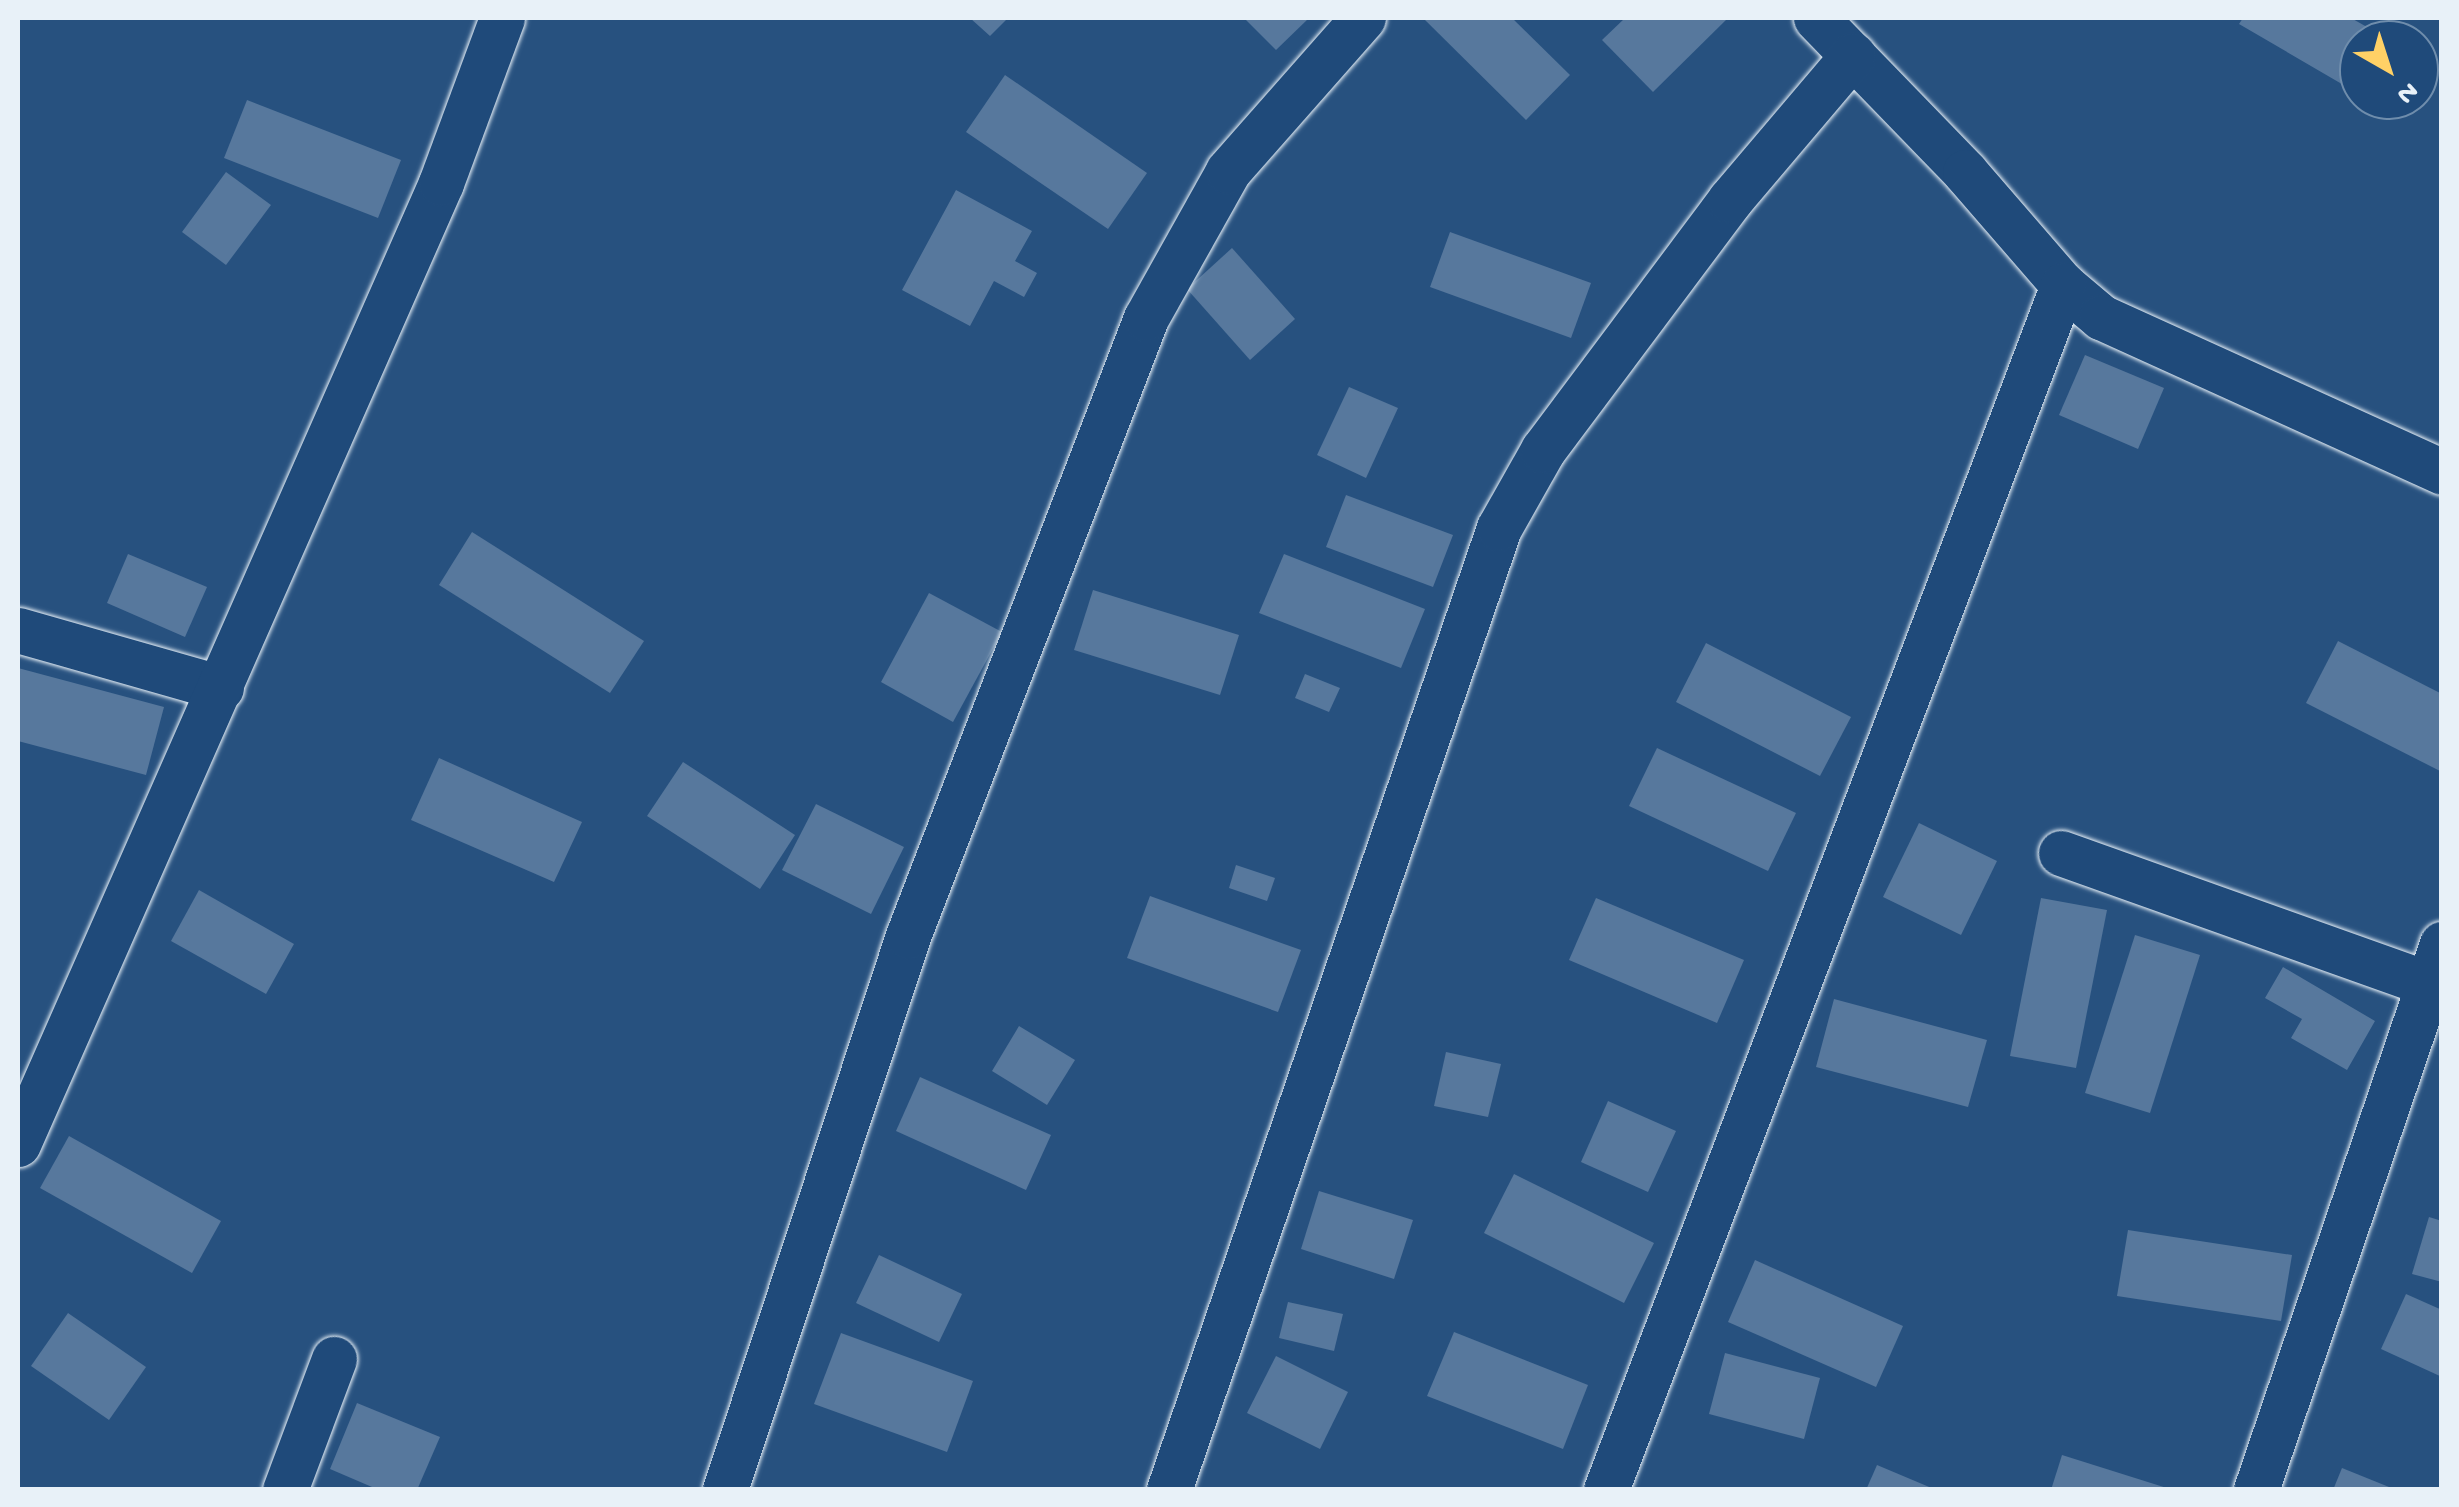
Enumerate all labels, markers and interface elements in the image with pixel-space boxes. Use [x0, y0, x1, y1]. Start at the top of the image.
north arrow [2339, 20, 2439, 120]
text: N [2389, 74, 2424, 111]

